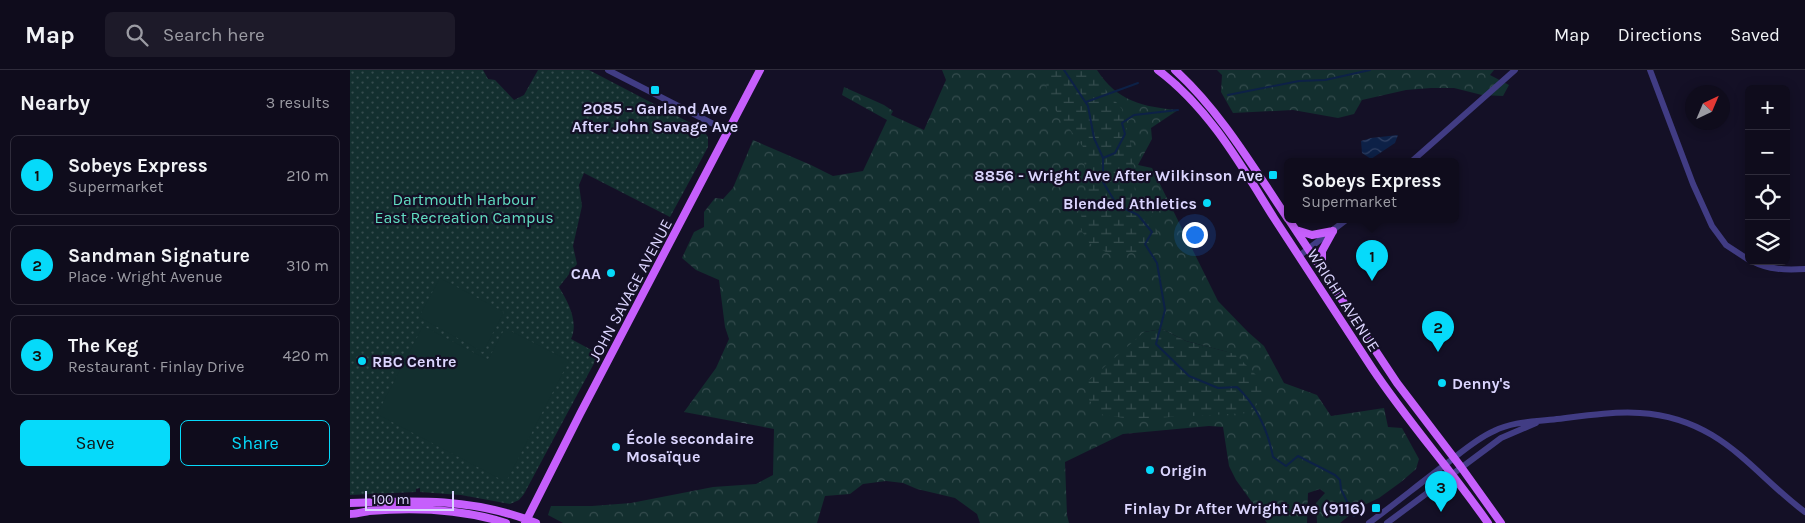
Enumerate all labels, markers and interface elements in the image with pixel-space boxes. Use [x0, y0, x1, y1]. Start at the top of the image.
search box [105, 12, 455, 57]
text: Map [25, 21, 75, 49]
icon: search [123, 21, 151, 49]
text: Search here [163, 24, 265, 46]
text: Map [1554, 24, 1590, 46]
text: Directions [1618, 24, 1702, 46]
text: Saved [1730, 24, 1780, 46]
marker: 2085 - Garland Ave After John Savage Ave [649, 84, 661, 96]
north arrow [1685, 85, 1730, 130]
map controls [1745, 85, 1790, 265]
button: + [1745, 85, 1790, 130]
text: Nearby [20, 91, 90, 115]
text: 3 results [266, 93, 330, 112]
place label: 2085 - Garland Ave After John Savage Ave [572, 99, 738, 136]
button: − [1745, 130, 1790, 175]
text: Sobeys Express [68, 155, 208, 177]
popup [1284, 158, 1459, 223]
text: 1 [34, 166, 40, 185]
text: 210 m [286, 166, 329, 185]
place label: 8856 - Wright Ave After Wilkinson Ave [974, 166, 1263, 185]
marker: 8856 - Wright Ave After Wilkinson Ave [1267, 169, 1279, 181]
text: Sobeys Express [1302, 170, 1441, 192]
button: locate [1745, 175, 1790, 220]
text: Supermarket [68, 177, 164, 196]
park label: Dartmouth Harbour East Recreation Campus [374, 190, 554, 227]
text: Supermarket [1302, 192, 1397, 211]
place label: Blended Athletics [1063, 194, 1197, 213]
marker: Blended Athletics [1201, 197, 1213, 209]
street label: JOHN SAVAGE AVENUE [585, 216, 676, 365]
button: layers [1745, 220, 1790, 265]
your location [1182, 222, 1208, 248]
pin: 1 [1356, 240, 1388, 281]
text: Sandman Signature [68, 245, 250, 267]
street label: WRIGHT AVENUE [1303, 245, 1384, 355]
text: 2 [32, 256, 42, 275]
text: 310 m [286, 256, 329, 275]
place label: CAA [571, 264, 601, 283]
text: Place · Wright Avenue [68, 267, 223, 286]
marker: CAA [605, 267, 617, 279]
pin: 2 [1422, 311, 1454, 352]
text: The Keg [68, 335, 138, 357]
text: 3 [32, 346, 42, 365]
text: 420 m [283, 346, 329, 365]
place label: RBC Centre [372, 352, 457, 371]
marker: RBC Centre [356, 355, 368, 367]
text: Restaurant · Finlay Drive [68, 357, 244, 376]
place label: Denny's [1452, 374, 1511, 393]
marker: Denny's [1436, 377, 1448, 389]
button: Save [20, 420, 170, 466]
button: Share [180, 420, 330, 466]
place label: École secondaire Mosaïque [626, 429, 754, 466]
marker: École secondaire Mosaïque [610, 441, 622, 453]
place label: Origin [1160, 461, 1207, 480]
marker: Origin [1144, 464, 1156, 476]
pin: 3 [1425, 471, 1457, 512]
scale bar [365, 488, 454, 511]
text: 100 m [372, 491, 410, 508]
place label: Finlay Dr After Wright Ave (9116) [1124, 499, 1366, 518]
marker: Finlay Dr After Wright Ave (9116) [1370, 502, 1382, 514]

